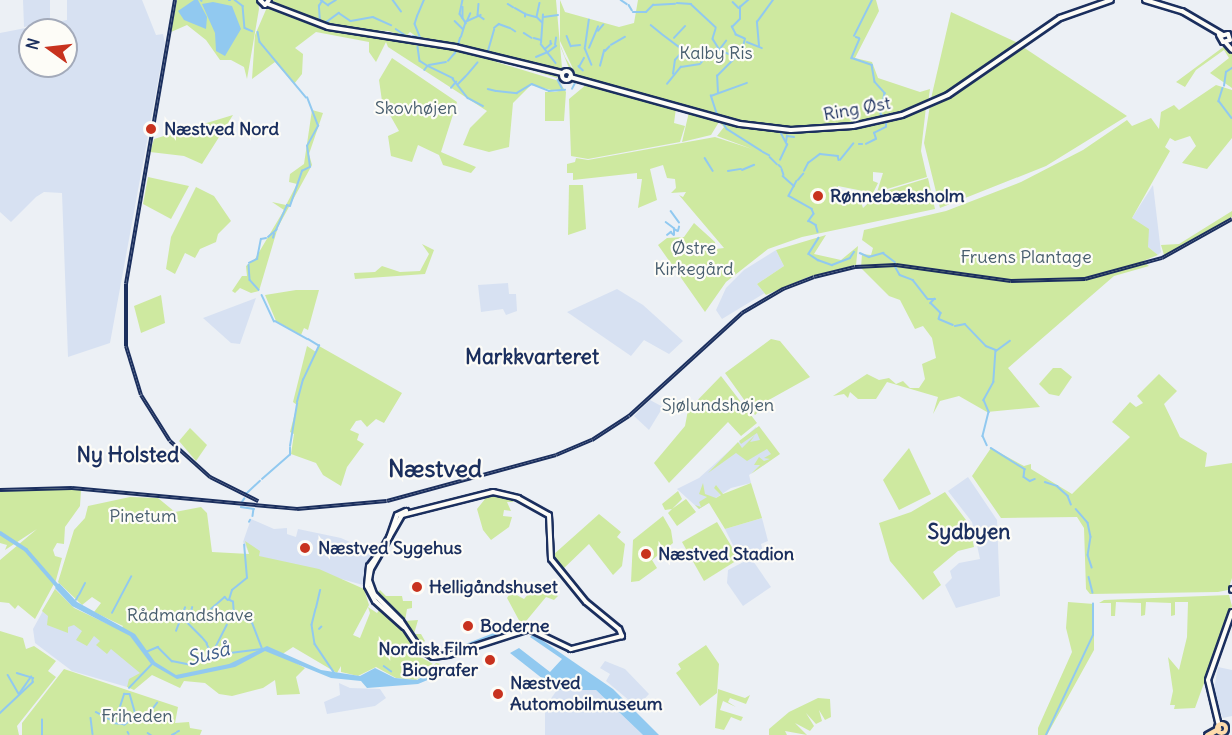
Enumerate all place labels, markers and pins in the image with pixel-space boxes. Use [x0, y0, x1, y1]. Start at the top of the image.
place label: Næstved Nord [164, 118, 279, 140]
marker: Næstved Nord [142, 120, 160, 138]
place label: Rønnebæksholm [830, 185, 965, 207]
marker: Rønnebæksholm [811, 189, 825, 203]
place label: Næstved Sygehus [318, 537, 462, 559]
marker: Næstved Sygehus [296, 539, 314, 557]
place label: Næstved Stadion [658, 543, 794, 565]
marker: Næstved Stadion [639, 547, 653, 561]
place label: Helligåndshuset [429, 576, 558, 598]
marker: Helligåndshuset [410, 580, 424, 594]
place label: Boderne [480, 615, 550, 637]
marker: Boderne [461, 619, 475, 633]
place label: Nordisk Film Biografer [378, 639, 478, 682]
marker: Nordisk Film Biografer [483, 653, 497, 667]
place label: Næstved Automobilmuseum [510, 673, 663, 716]
marker: Næstved Automobilmuseum [491, 687, 505, 701]

